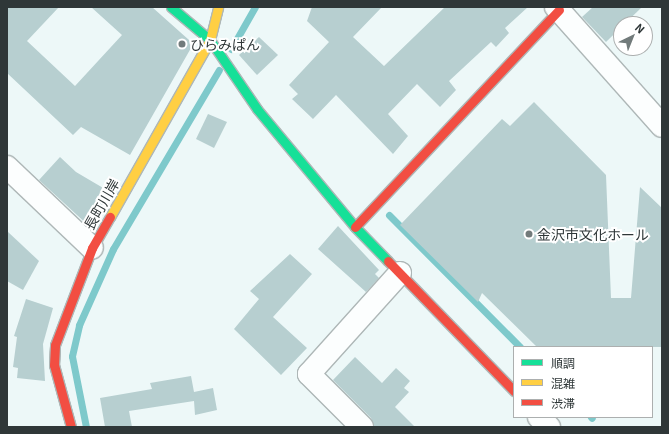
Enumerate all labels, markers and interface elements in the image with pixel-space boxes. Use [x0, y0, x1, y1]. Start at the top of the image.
north arrow [613, 16, 653, 56]
text: N [632, 19, 649, 37]
place label: ひらみぱん [190, 36, 260, 52]
marker: ひらみぱん [177, 39, 187, 49]
street label: 長町川岸 [80, 176, 122, 232]
place label: 金沢市文化ホール [537, 226, 649, 242]
marker: 金沢市文化ホール [524, 229, 534, 239]
legend [513, 346, 653, 418]
text: 順調 [551, 354, 575, 371]
text: 混雑 [551, 374, 575, 391]
text: 渋滞 [551, 394, 575, 411]

